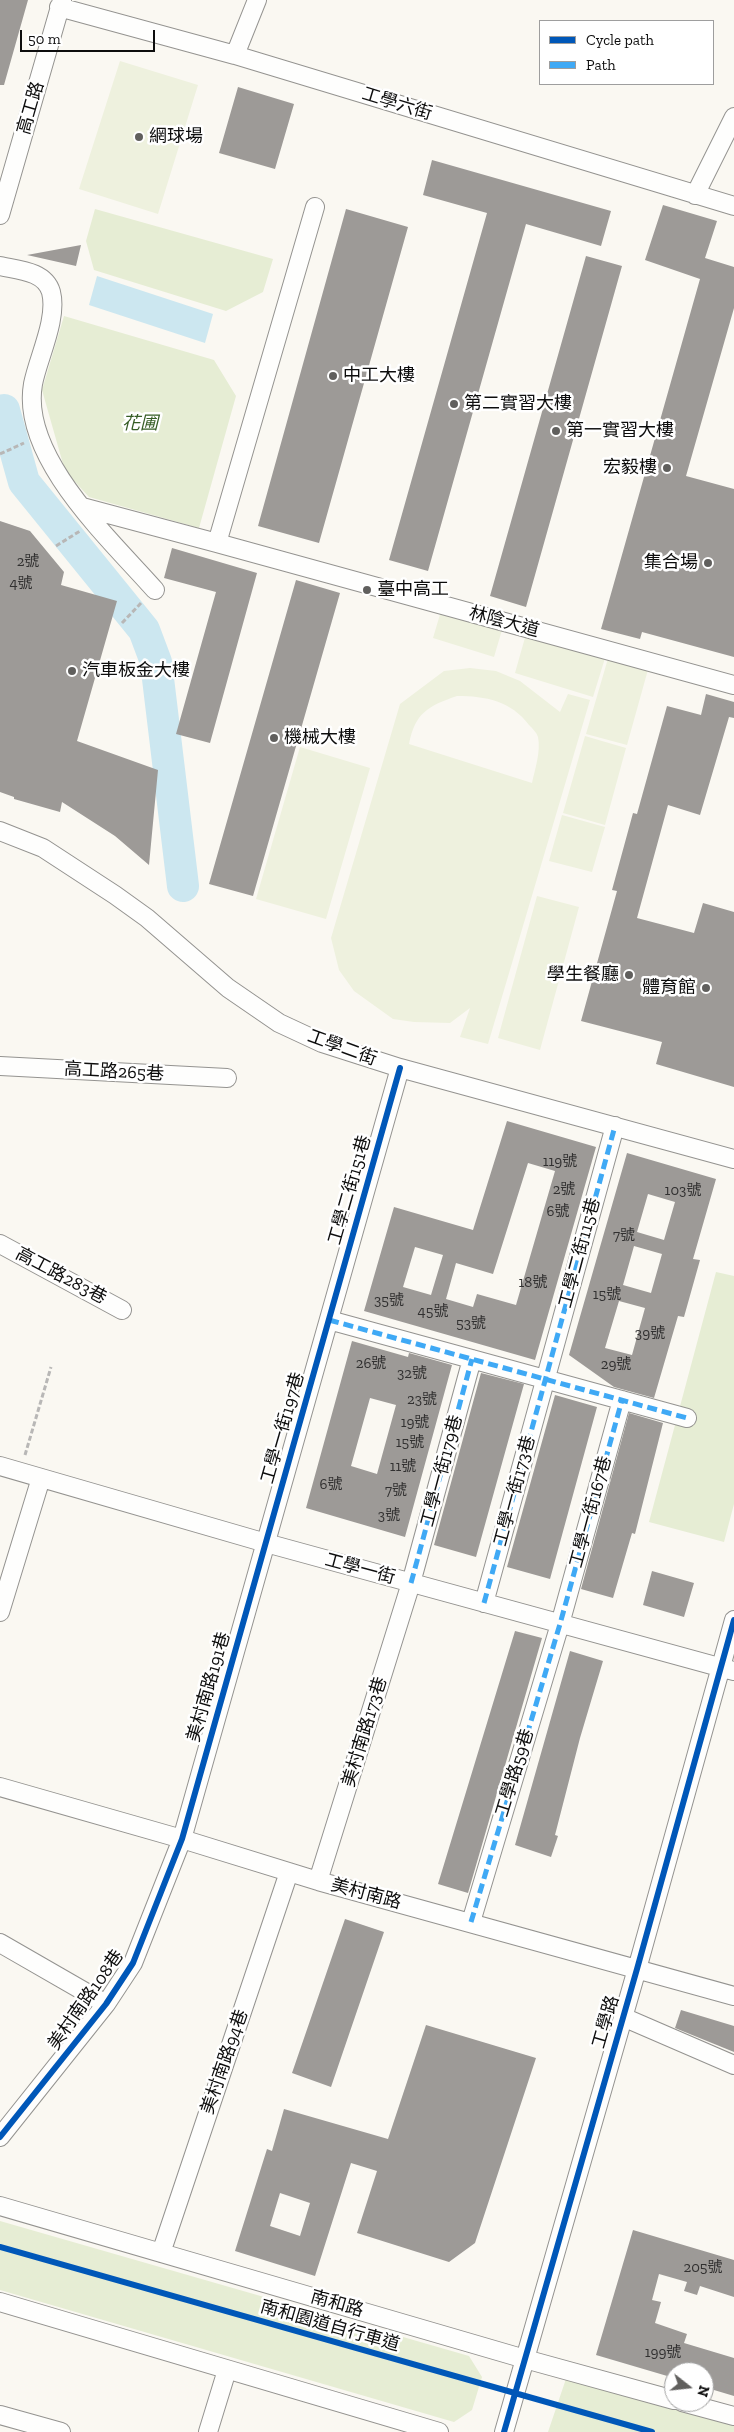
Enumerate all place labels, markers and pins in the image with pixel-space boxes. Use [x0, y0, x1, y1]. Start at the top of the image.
place label: 網球場 [149, 126, 203, 148]
marker: 網球場 [133, 131, 145, 143]
place label: 中工大樓 [343, 365, 415, 387]
marker: 中工大樓 [327, 370, 339, 382]
place label: 第二實習大樓 [464, 393, 572, 415]
marker: 第二實習大樓 [448, 398, 460, 410]
place label: 第一實習大樓 [566, 420, 674, 442]
marker: 第一實習大樓 [550, 425, 562, 437]
place label: 宏毅樓 [603, 457, 657, 479]
marker: 宏毅樓 [661, 462, 673, 474]
place label: 集合場 [644, 552, 698, 574]
marker: 集合場 [702, 557, 714, 569]
place label: 臺中高工 [377, 579, 449, 601]
marker: 臺中高工 [361, 584, 373, 596]
place label: 汽車板金大樓 [82, 660, 190, 682]
marker: 汽車板金大樓 [66, 665, 78, 677]
place label: 機械大樓 [284, 727, 356, 749]
marker: 機械大樓 [268, 732, 280, 744]
place label: 學生餐廳 [547, 964, 619, 986]
marker: 學生餐廳 [623, 969, 635, 981]
place label: 體育館 [642, 977, 696, 999]
marker: 體育館 [700, 982, 712, 994]

